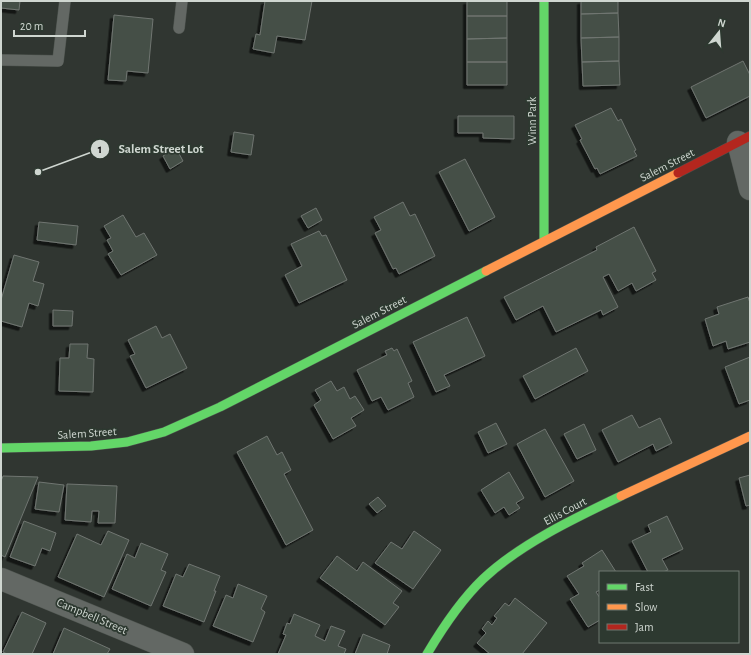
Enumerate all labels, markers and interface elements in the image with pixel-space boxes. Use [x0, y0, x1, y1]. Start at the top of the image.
scale bar [14, 12, 85, 38]
north arrow [699, 12, 739, 52]
text: N [717, 17, 727, 29]
text: 20 m [20, 20, 43, 32]
street label: Winn Park [526, 96, 538, 145]
callout: Salem Street Lot [90, 136, 211, 161]
text: 1 [98, 143, 102, 155]
text: Salem Street Lot [119, 143, 204, 156]
street label: Salem Street [638, 146, 696, 184]
street label: Salem Street [350, 293, 408, 331]
street label: Salem Street [57, 425, 117, 441]
street label: Ellis Court [542, 495, 589, 527]
legend [599, 571, 739, 643]
text: Fast [635, 581, 654, 593]
street label: Campbell Street [55, 596, 129, 636]
text: Slow [635, 601, 657, 613]
text: Jam [635, 621, 654, 633]

